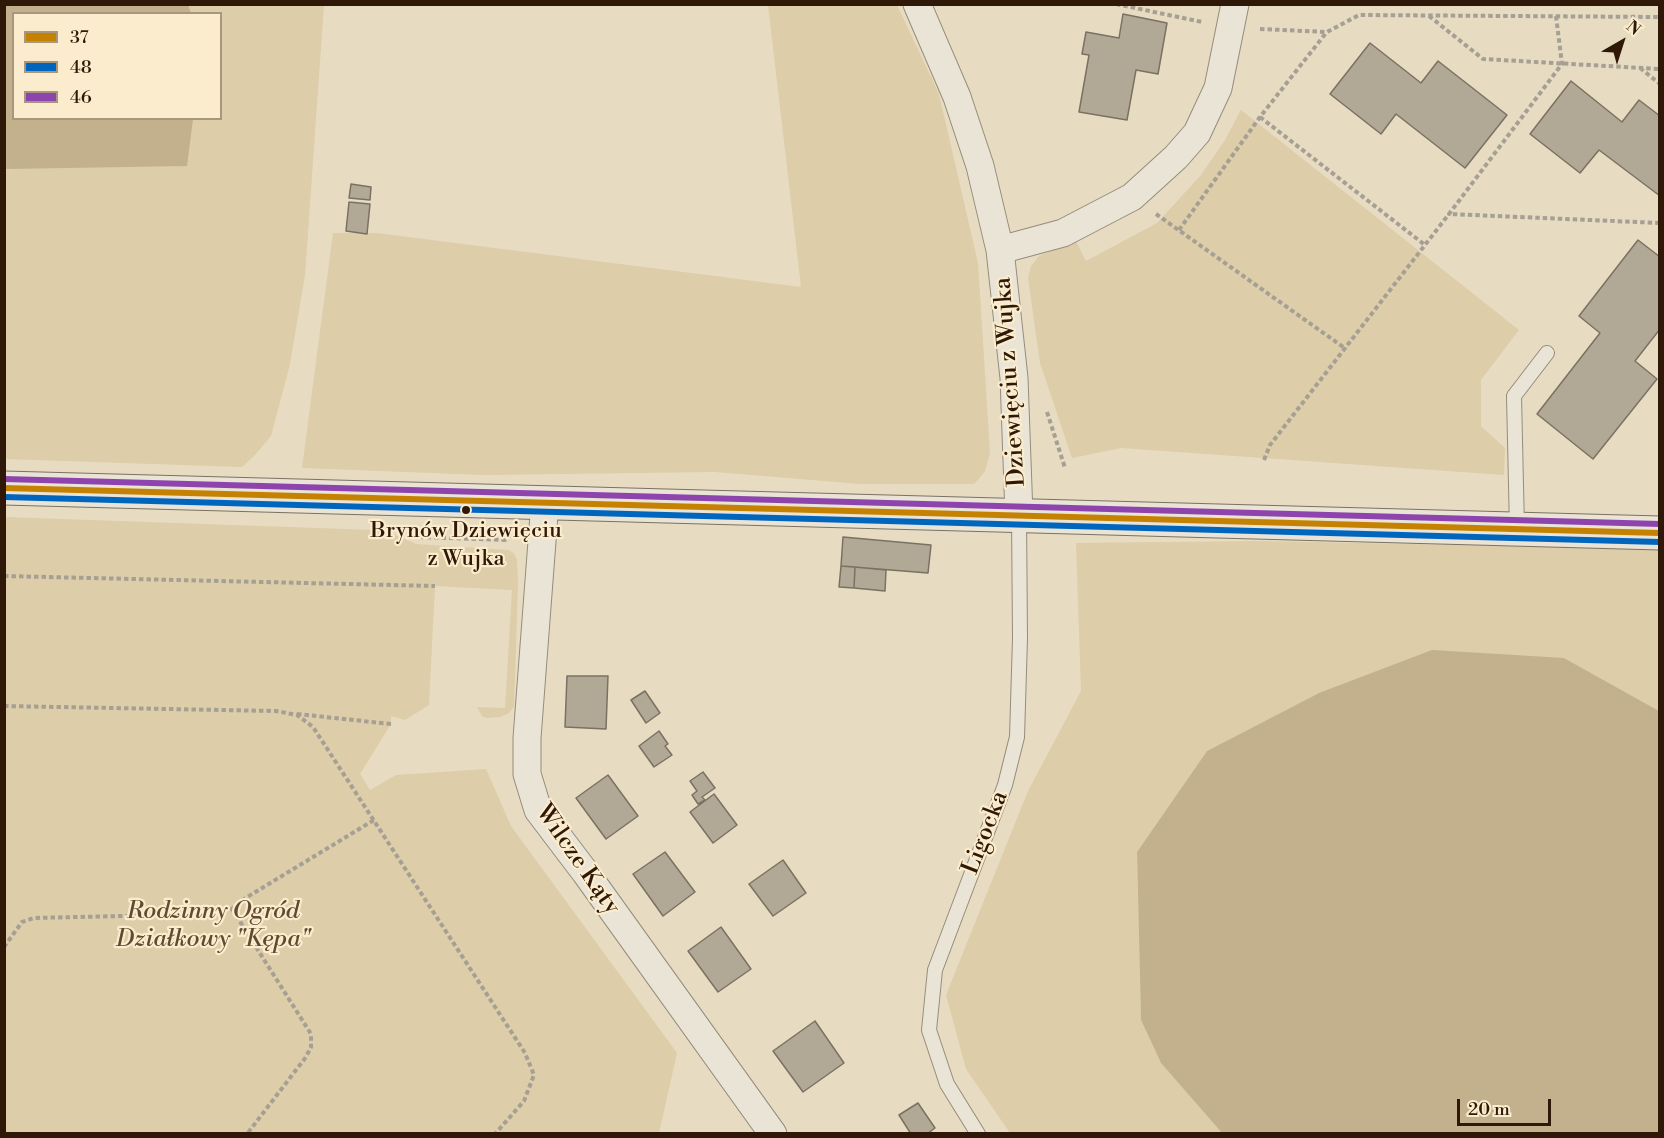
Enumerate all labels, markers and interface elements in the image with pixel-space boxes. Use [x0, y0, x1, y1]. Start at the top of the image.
legend [12, 12, 222, 120]
north arrow [1592, 12, 1652, 72]
text: N [1622, 16, 1645, 40]
text: 37 [70, 26, 89, 49]
text: 48 [70, 56, 92, 79]
text: 46 [70, 86, 92, 109]
street label: Dziewięciu z Wujka [989, 276, 1033, 488]
marker: Brynów Dziewięciu z Wujka [460, 504, 472, 516]
place label: Brynów Dziewięciu z Wujka [370, 519, 562, 570]
street label: Ligocka [957, 787, 1015, 879]
street label: Wilcze Kąty [529, 800, 625, 920]
park label: Rodzinny Ogród Działkowy "Kępa" [116, 898, 310, 954]
scale bar [1460, 1087, 1554, 1125]
text: 20 m [1468, 1098, 1510, 1121]

